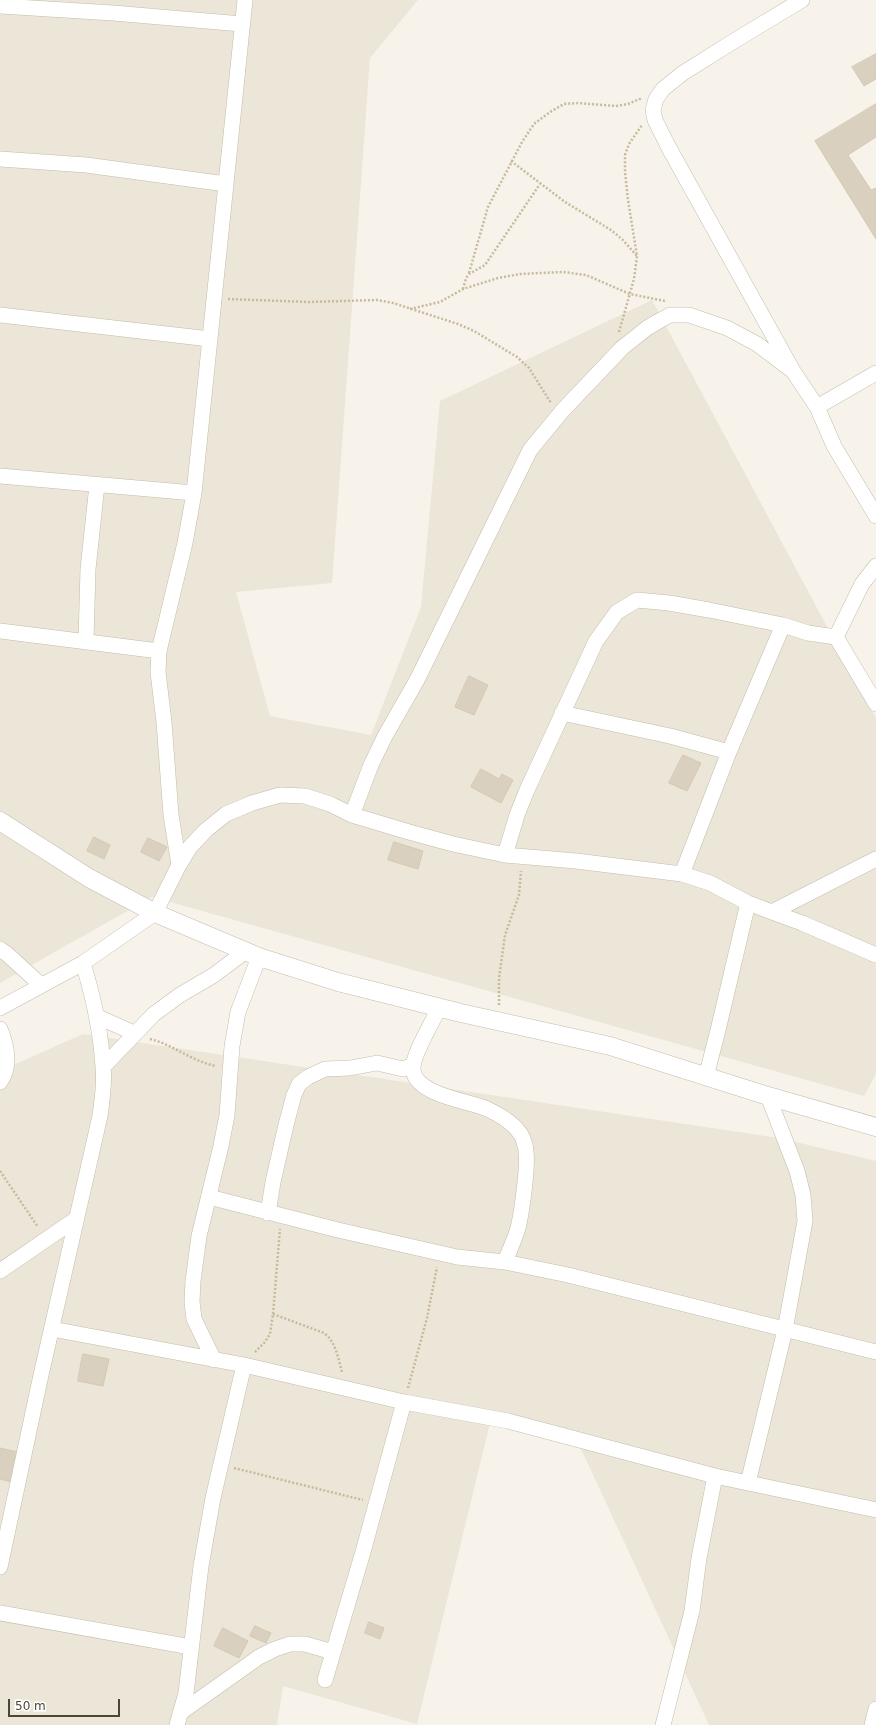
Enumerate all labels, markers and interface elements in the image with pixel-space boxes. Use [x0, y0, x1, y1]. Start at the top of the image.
scale bar [10, 1691, 122, 1717]
text: 50 m [15, 1699, 46, 1713]

